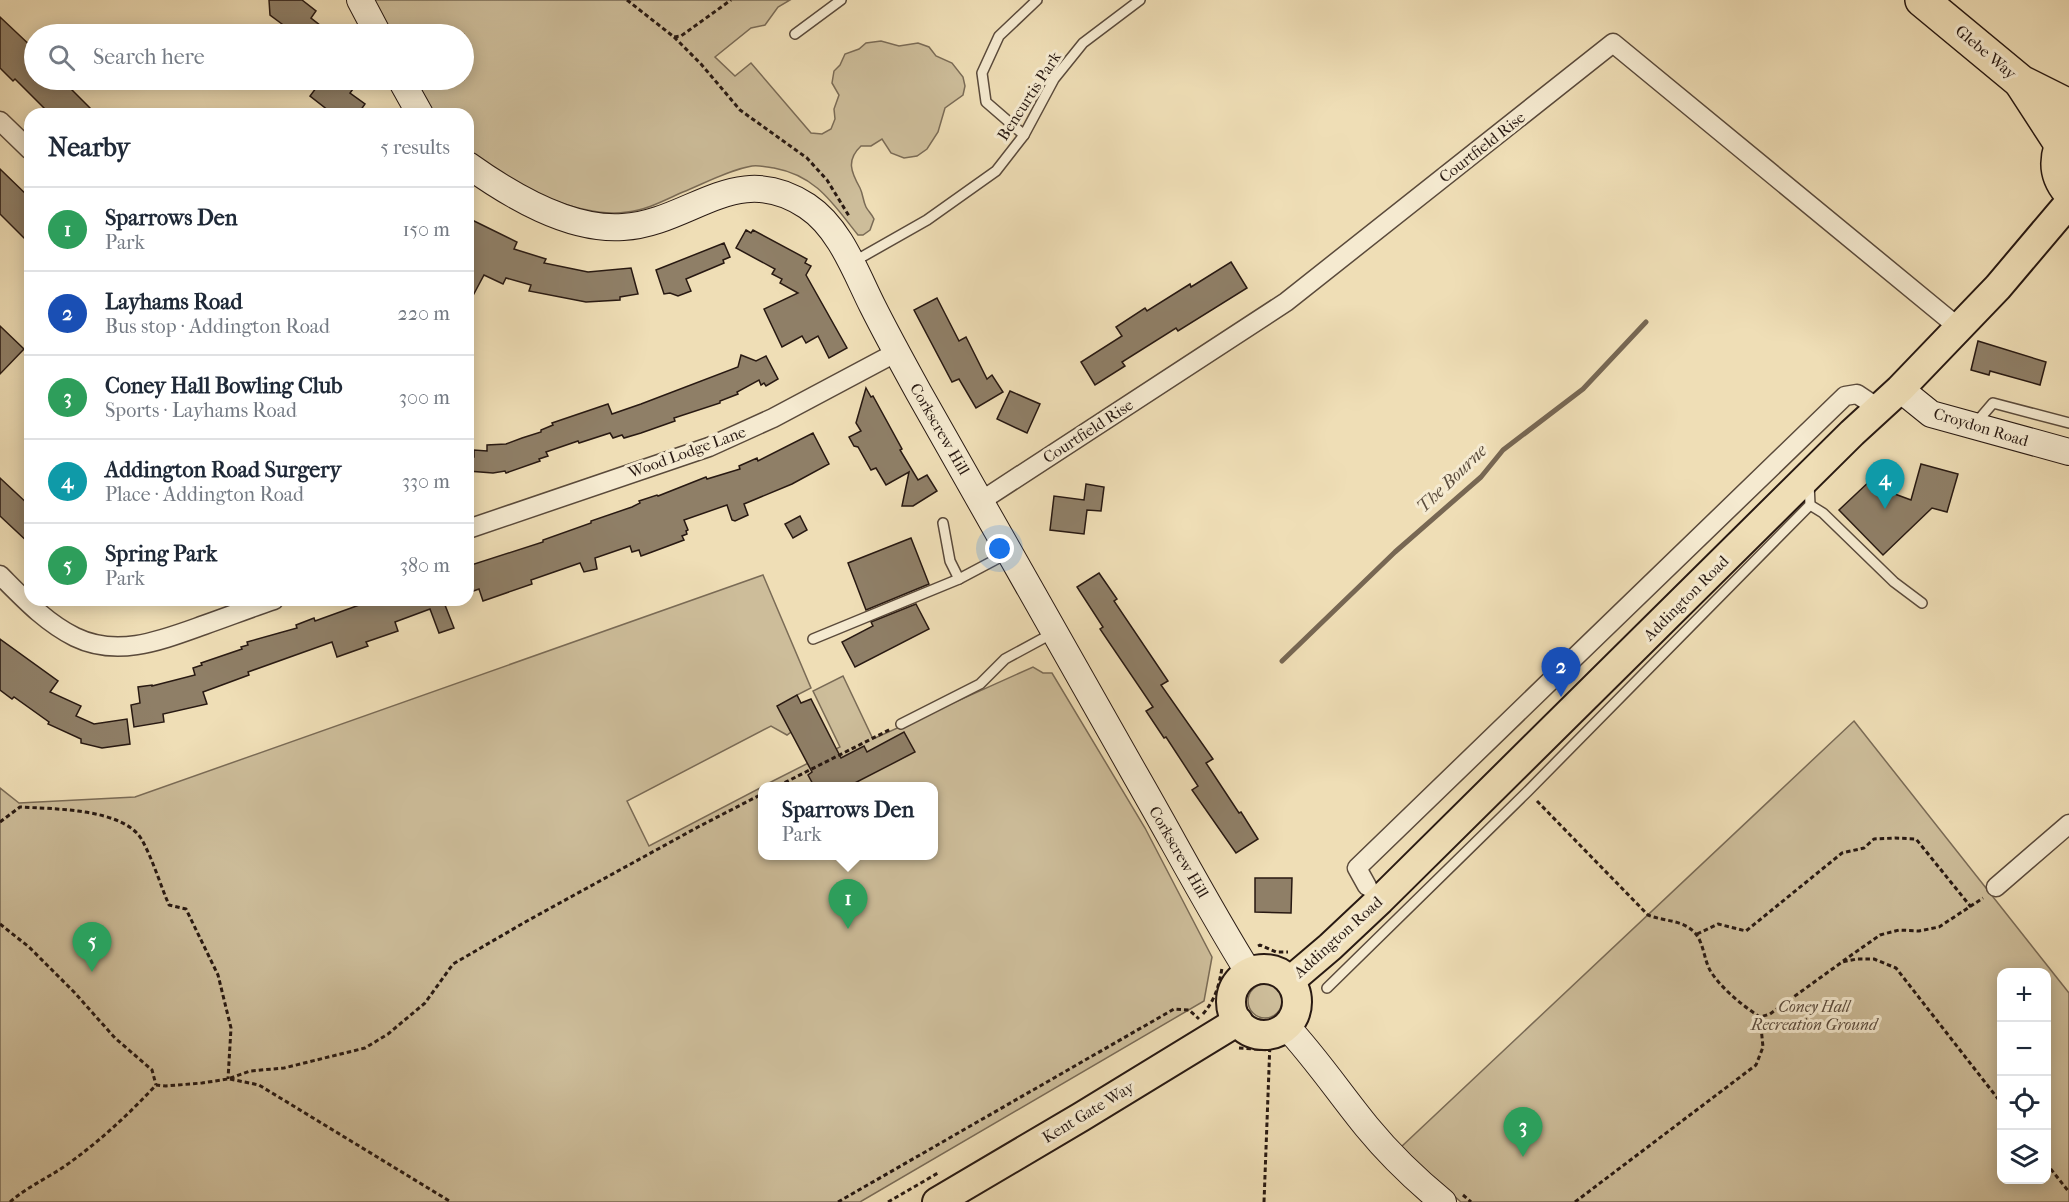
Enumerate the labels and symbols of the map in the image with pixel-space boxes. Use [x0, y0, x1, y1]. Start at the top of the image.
street label: Glebe Way [1952, 21, 2021, 83]
street label: Bencurtis Park [993, 47, 1065, 144]
street label: Courtfield Rise [1435, 108, 1529, 186]
street label: Corkscrew Hill [906, 380, 974, 479]
street label: Courtfield Rise [1039, 395, 1137, 467]
street label: Croydon Road [1931, 404, 2031, 451]
street label: Wood Lodge Lane [625, 422, 748, 482]
water label: The Bourne [1413, 440, 1492, 517]
pin: 4 [1866, 460, 1904, 509]
your location [985, 534, 1014, 563]
street label: Addington Road [1639, 551, 1733, 645]
pin: 2 [1542, 648, 1580, 697]
street label: Corkscrew Hill [1145, 803, 1213, 902]
pin: 1 [828, 880, 868, 929]
street label: Addington Road [1289, 892, 1386, 982]
pin: 5 [72, 922, 112, 972]
park label: Coney Hall Recreation Ground [1750, 997, 1879, 1034]
street label: Kent Gate Way [1039, 1077, 1138, 1147]
pin: 3 [1504, 1108, 1543, 1157]

